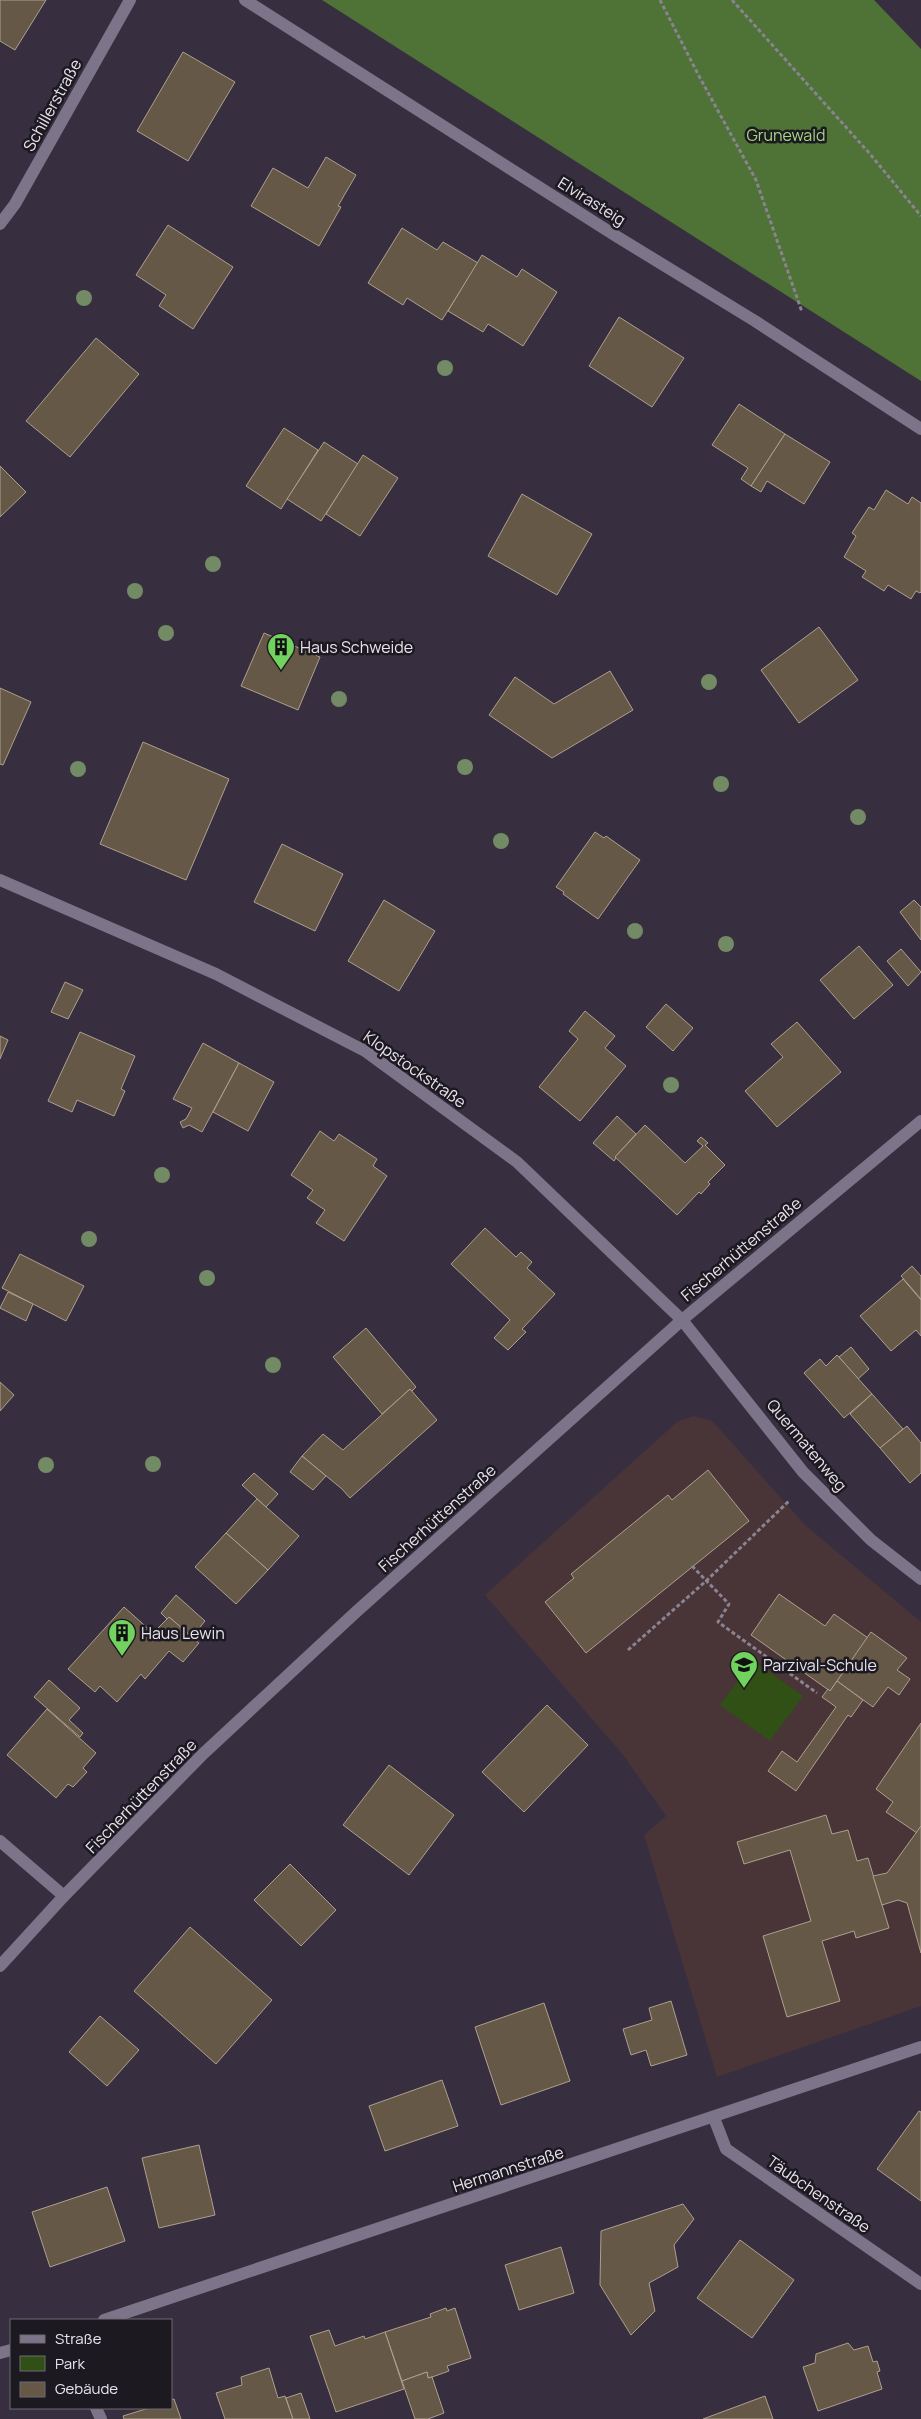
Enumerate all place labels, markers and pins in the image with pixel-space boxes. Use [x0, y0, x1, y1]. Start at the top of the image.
building icon: Haus Schweide [266, 632, 296, 671]
place label: Haus Schweide [300, 636, 413, 658]
building icon: Haus Lewin [107, 1618, 137, 1657]
place label: Haus Lewin [141, 1622, 225, 1644]
school or university icon: Parzival-Schule [729, 1650, 759, 1689]
place label: Parzival-Schule [763, 1654, 877, 1676]

